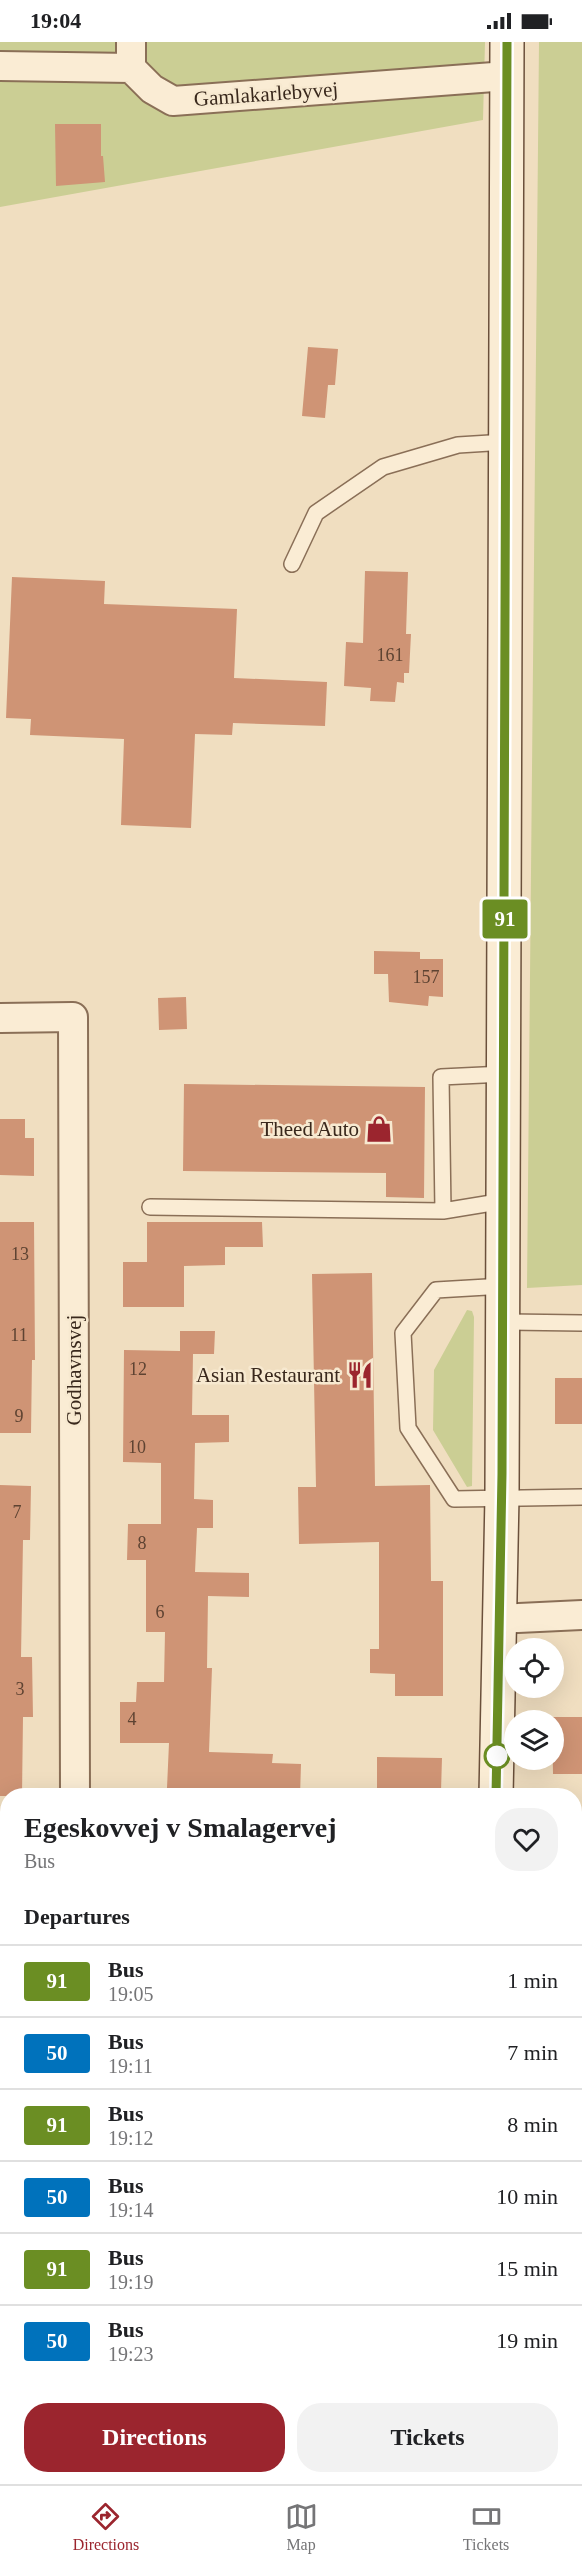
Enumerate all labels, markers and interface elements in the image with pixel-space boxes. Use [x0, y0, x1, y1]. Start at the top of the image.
text: 19:04 [30, 8, 81, 33]
street label: Gamlakarlebyvej [193, 77, 339, 111]
house number: 161 [377, 645, 404, 665]
line badge: 91 [478, 900, 532, 938]
text: 91 [495, 907, 516, 931]
house number: 157 [413, 967, 440, 987]
shop icon: Theed Auto [364, 1114, 394, 1144]
place label: Theed Auto [260, 1117, 359, 1141]
house number: 13 [11, 1244, 29, 1264]
street label: Godhavnsvej [62, 1315, 86, 1425]
house number: 11 [10, 1325, 28, 1345]
house number: 12 [129, 1359, 147, 1379]
restaurant icon: Asian Restaurant [345, 1360, 375, 1390]
place label: Asian Restaurant [196, 1363, 340, 1387]
house number: 9 [15, 1406, 24, 1426]
house number: 10 [128, 1437, 146, 1457]
house number: 7 [13, 1502, 22, 1522]
house number: 8 [138, 1533, 147, 1553]
house number: 6 [156, 1602, 165, 1622]
map controls [504, 1638, 564, 1770]
button: locate [504, 1638, 564, 1698]
house number: 3 [16, 1679, 25, 1699]
house number: 4 [128, 1709, 137, 1729]
button: layers [504, 1710, 564, 1770]
unlabelled marker [484, 1743, 510, 1769]
button: heart [495, 1808, 558, 1871]
text: Egeskovvej v Smalagervej [24, 1812, 337, 1843]
text: Bus [24, 1850, 55, 1872]
text: Departures [24, 1904, 130, 1929]
text: Bus [108, 1957, 143, 1982]
text: 1 min [507, 1968, 558, 1993]
text: 91 [47, 1969, 68, 1993]
text: 19:05 [108, 1983, 154, 2005]
text: Bus [108, 2029, 143, 2054]
text: 7 min [507, 2040, 558, 2065]
text: 50 [47, 2041, 68, 2065]
text: 19:11 [108, 2055, 153, 2077]
text: Bus [108, 2101, 143, 2126]
text: 8 min [507, 2112, 558, 2137]
text: 91 [47, 2113, 68, 2137]
text: 19:12 [108, 2127, 154, 2149]
text: Bus [108, 2173, 143, 2198]
text: 10 min [496, 2184, 558, 2209]
text: 50 [47, 2185, 68, 2209]
text: 19:14 [108, 2199, 154, 2221]
text: Bus [108, 2245, 143, 2270]
text: 15 min [496, 2256, 558, 2281]
text: 91 [47, 2257, 68, 2281]
text: 19:19 [108, 2271, 154, 2293]
text: Bus [108, 2317, 143, 2342]
text: 19 min [496, 2328, 558, 2353]
text: 50 [47, 2329, 68, 2353]
text: 19:23 [108, 2343, 154, 2365]
button: Directions [24, 2403, 285, 2472]
button: Tickets [297, 2403, 558, 2472]
tab: Directions [73, 2500, 139, 2554]
tab: Map [285, 2500, 318, 2554]
tab: Tickets [463, 2500, 509, 2554]

